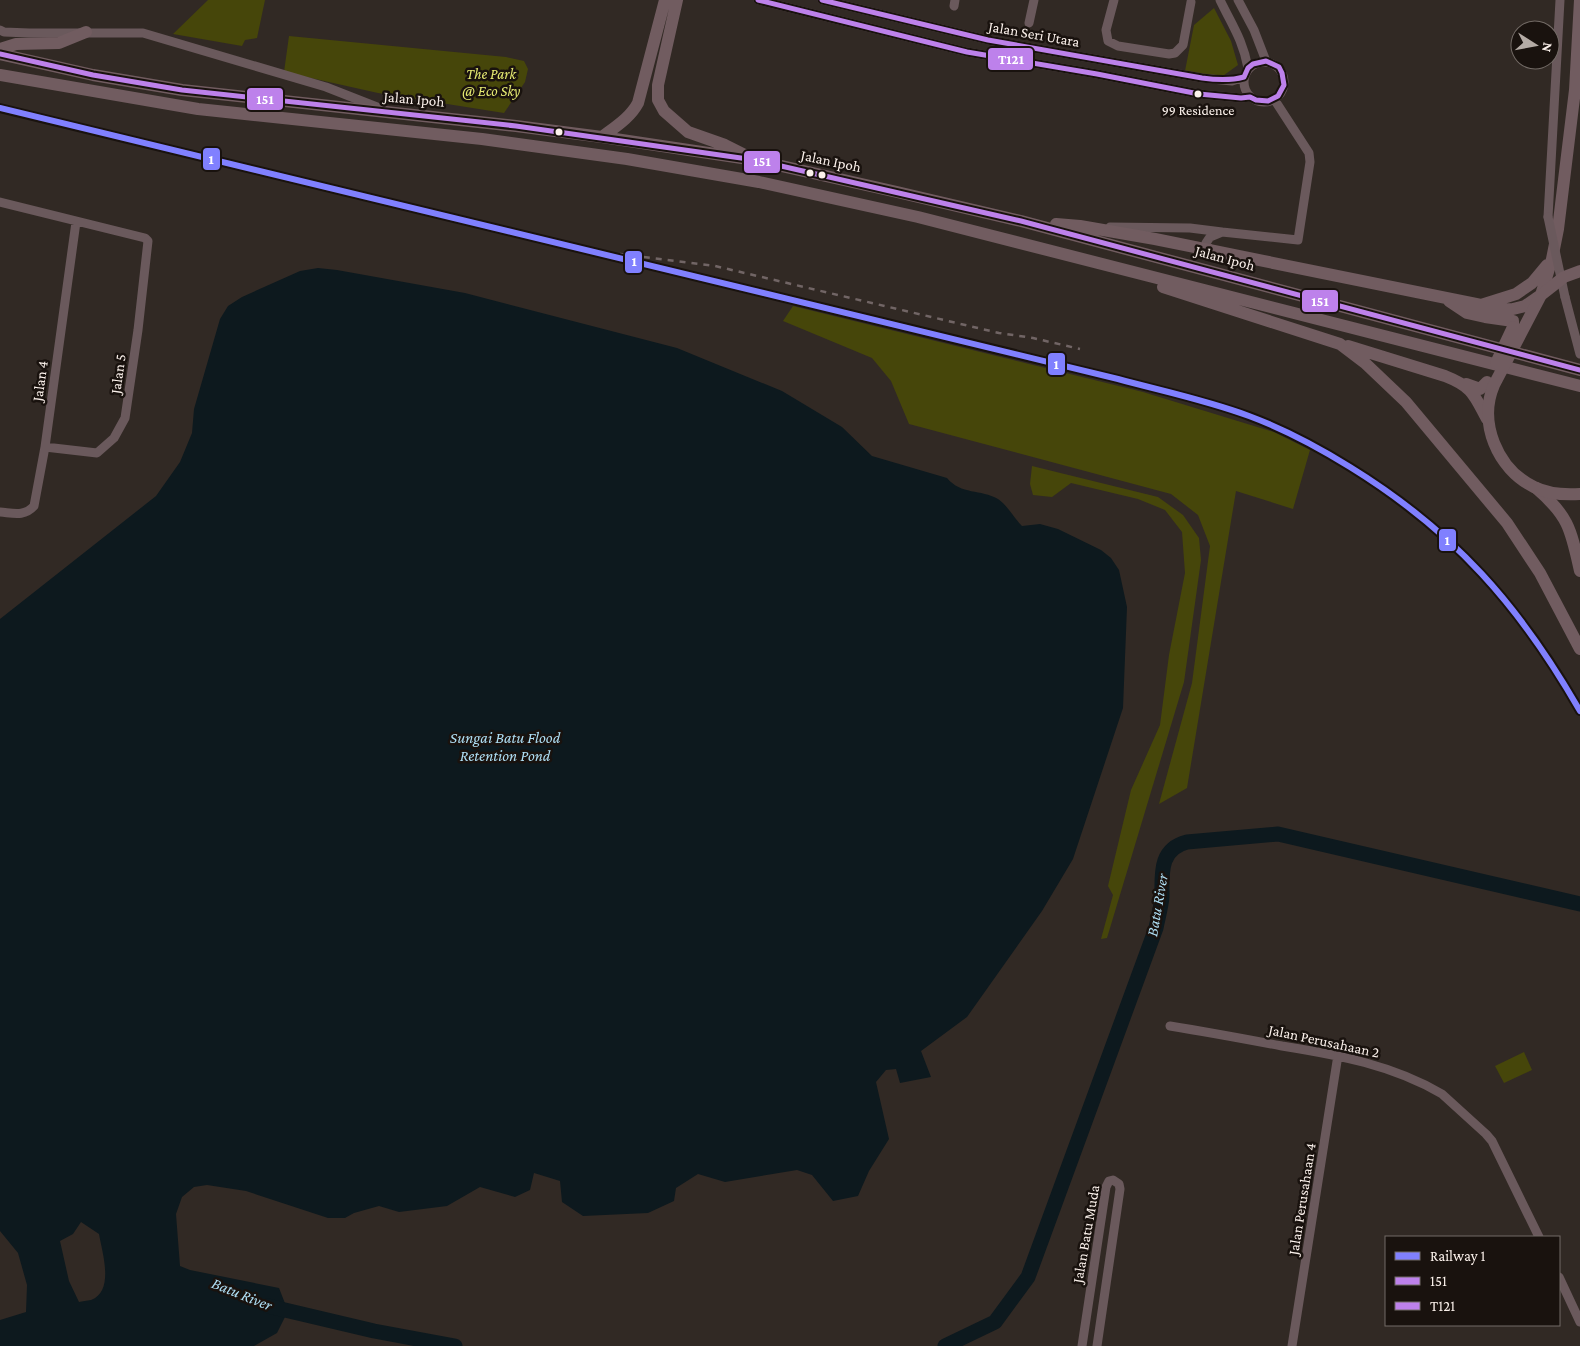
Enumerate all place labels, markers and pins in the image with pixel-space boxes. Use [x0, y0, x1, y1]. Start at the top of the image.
marker: 99 Residence [1193, 89, 1203, 99]
place label: 99 Residence [1162, 102, 1234, 118]
unlabelled marker [554, 127, 564, 137]
unlabelled marker [805, 168, 815, 178]
unlabelled marker [817, 170, 827, 180]

